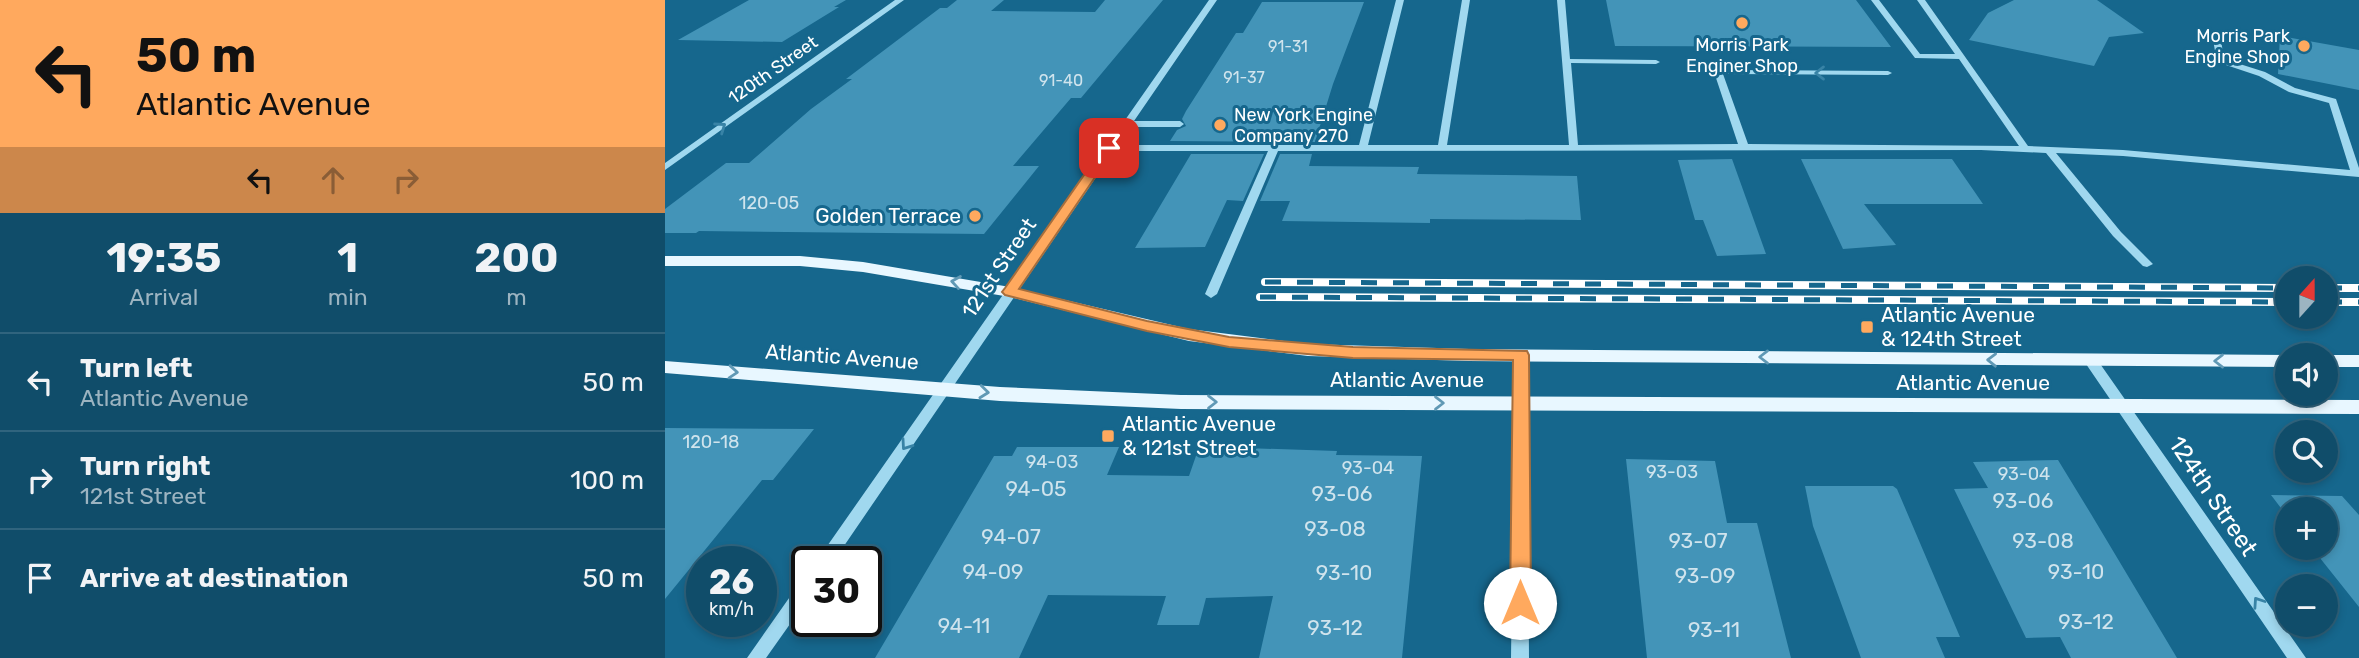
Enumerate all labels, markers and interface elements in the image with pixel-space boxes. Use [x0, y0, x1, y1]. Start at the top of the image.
marker: Morris Park Enginer Shop [1734, 15, 1750, 31]
place label: Morris Park Engine Shop [2184, 25, 2291, 68]
text: 50 m [136, 26, 256, 84]
icon: left [21, 28, 112, 119]
street label: 120th Street [724, 31, 822, 109]
place label: Morris Park Enginer Shop [1686, 34, 1798, 77]
house number: 91-31 [1268, 37, 1308, 56]
marker: Morris Park Engine Shop [2296, 38, 2312, 54]
one-way arrow [1814, 65, 1825, 81]
house number: 91-37 [1223, 68, 1265, 87]
house number: 91-40 [1039, 71, 1083, 90]
text: Atlantic Avenue [136, 85, 371, 123]
place label: New York Engine Company 270 [1234, 104, 1373, 147]
marker: New York Engine Company 270 [1212, 117, 1228, 133]
pin [1079, 118, 1139, 178]
one-way arrow [713, 123, 726, 135]
icon: arrive [1090, 129, 1128, 167]
icon: left [241, 161, 279, 199]
icon: ahead [314, 161, 352, 199]
icon: right [387, 161, 425, 199]
house number: 120-05 [739, 192, 799, 214]
place label: Golden Terrace [815, 203, 961, 228]
marker: Golden Terrace [967, 208, 983, 224]
street label: 121st Street [956, 213, 1041, 322]
text: 19:35 [106, 233, 221, 283]
text: 1 [337, 233, 358, 283]
text: 200 [474, 233, 559, 283]
north arrow [2275, 266, 2338, 329]
map controls [2275, 266, 2338, 637]
one-way arrow [950, 275, 962, 290]
text: Arrival [129, 283, 198, 311]
text: min [328, 283, 368, 311]
text: m [506, 283, 527, 311]
place label: Atlantic Avenue & 124th Street [1881, 302, 2035, 351]
marker: Atlantic Avenue & 124th Street [1859, 319, 1875, 335]
street label: Atlantic Avenue [764, 339, 920, 374]
button: sound [2275, 343, 2338, 406]
one-way arrow [1758, 349, 1769, 365]
one-way arrow [1986, 352, 1997, 367]
text: Turn left [80, 353, 192, 384]
one-way arrow [2213, 353, 2224, 369]
icon: left [21, 363, 59, 401]
one-way arrow [728, 364, 739, 379]
text: 50 m [583, 367, 644, 398]
street label: Atlantic Avenue [1330, 367, 1484, 392]
street label: Atlantic Avenue [1896, 370, 2050, 395]
text: Atlantic Avenue [80, 384, 249, 412]
one-way arrow [979, 384, 990, 399]
one-way arrow [1207, 394, 1217, 410]
one-way arrow [1434, 395, 1445, 411]
place label: Atlantic Avenue & 121st Street [1122, 411, 1276, 460]
button: search [2275, 420, 2338, 483]
marker: Atlantic Avenue & 121st Street [1100, 428, 1116, 444]
house number: 120-18 [683, 431, 739, 453]
street label: 124th Street [2163, 431, 2263, 561]
one-way arrow [902, 437, 914, 450]
text: Turn right [80, 451, 210, 482]
house number: 94-03 [1026, 451, 1078, 473]
house number: 93-04 [1342, 457, 1394, 479]
icon: right [21, 461, 59, 499]
house number: 93-03 [1646, 461, 1698, 483]
house number: 93-04 [1998, 463, 2050, 485]
text: 100 m [570, 465, 644, 496]
house number: 94-05 [1005, 476, 1067, 501]
house number: 93-06 [1312, 481, 1372, 506]
text: 121st Street [80, 482, 206, 510]
house number: 93-06 [1993, 488, 2053, 513]
button: + [2275, 497, 2338, 560]
house number: 93-08 [1304, 516, 1366, 541]
house number: 94-07 [981, 524, 1041, 549]
house number: 93-07 [1668, 528, 1728, 553]
house number: 93-08 [2012, 528, 2074, 553]
speed limit sign: 30 [791, 546, 882, 637]
icon: arrive [21, 559, 59, 597]
house number: 94-09 [962, 559, 1024, 584]
house number: 93-10 [2048, 559, 2104, 584]
house number: 93-10 [1316, 560, 1372, 585]
text: 26 [709, 561, 754, 603]
text: Arrive at destination [80, 563, 348, 594]
text: 50 m [583, 563, 644, 594]
house number: 93-09 [1675, 563, 1735, 588]
position arrow [1483, 566, 1557, 640]
button: − [2275, 574, 2338, 637]
one-way arrow [2254, 597, 2266, 610]
text: km/h [709, 598, 754, 620]
house number: 93-12 [2058, 609, 2114, 634]
house number: 94-11 [938, 613, 990, 638]
house number: 93-12 [1307, 615, 1363, 640]
house number: 93-11 [1688, 617, 1740, 642]

